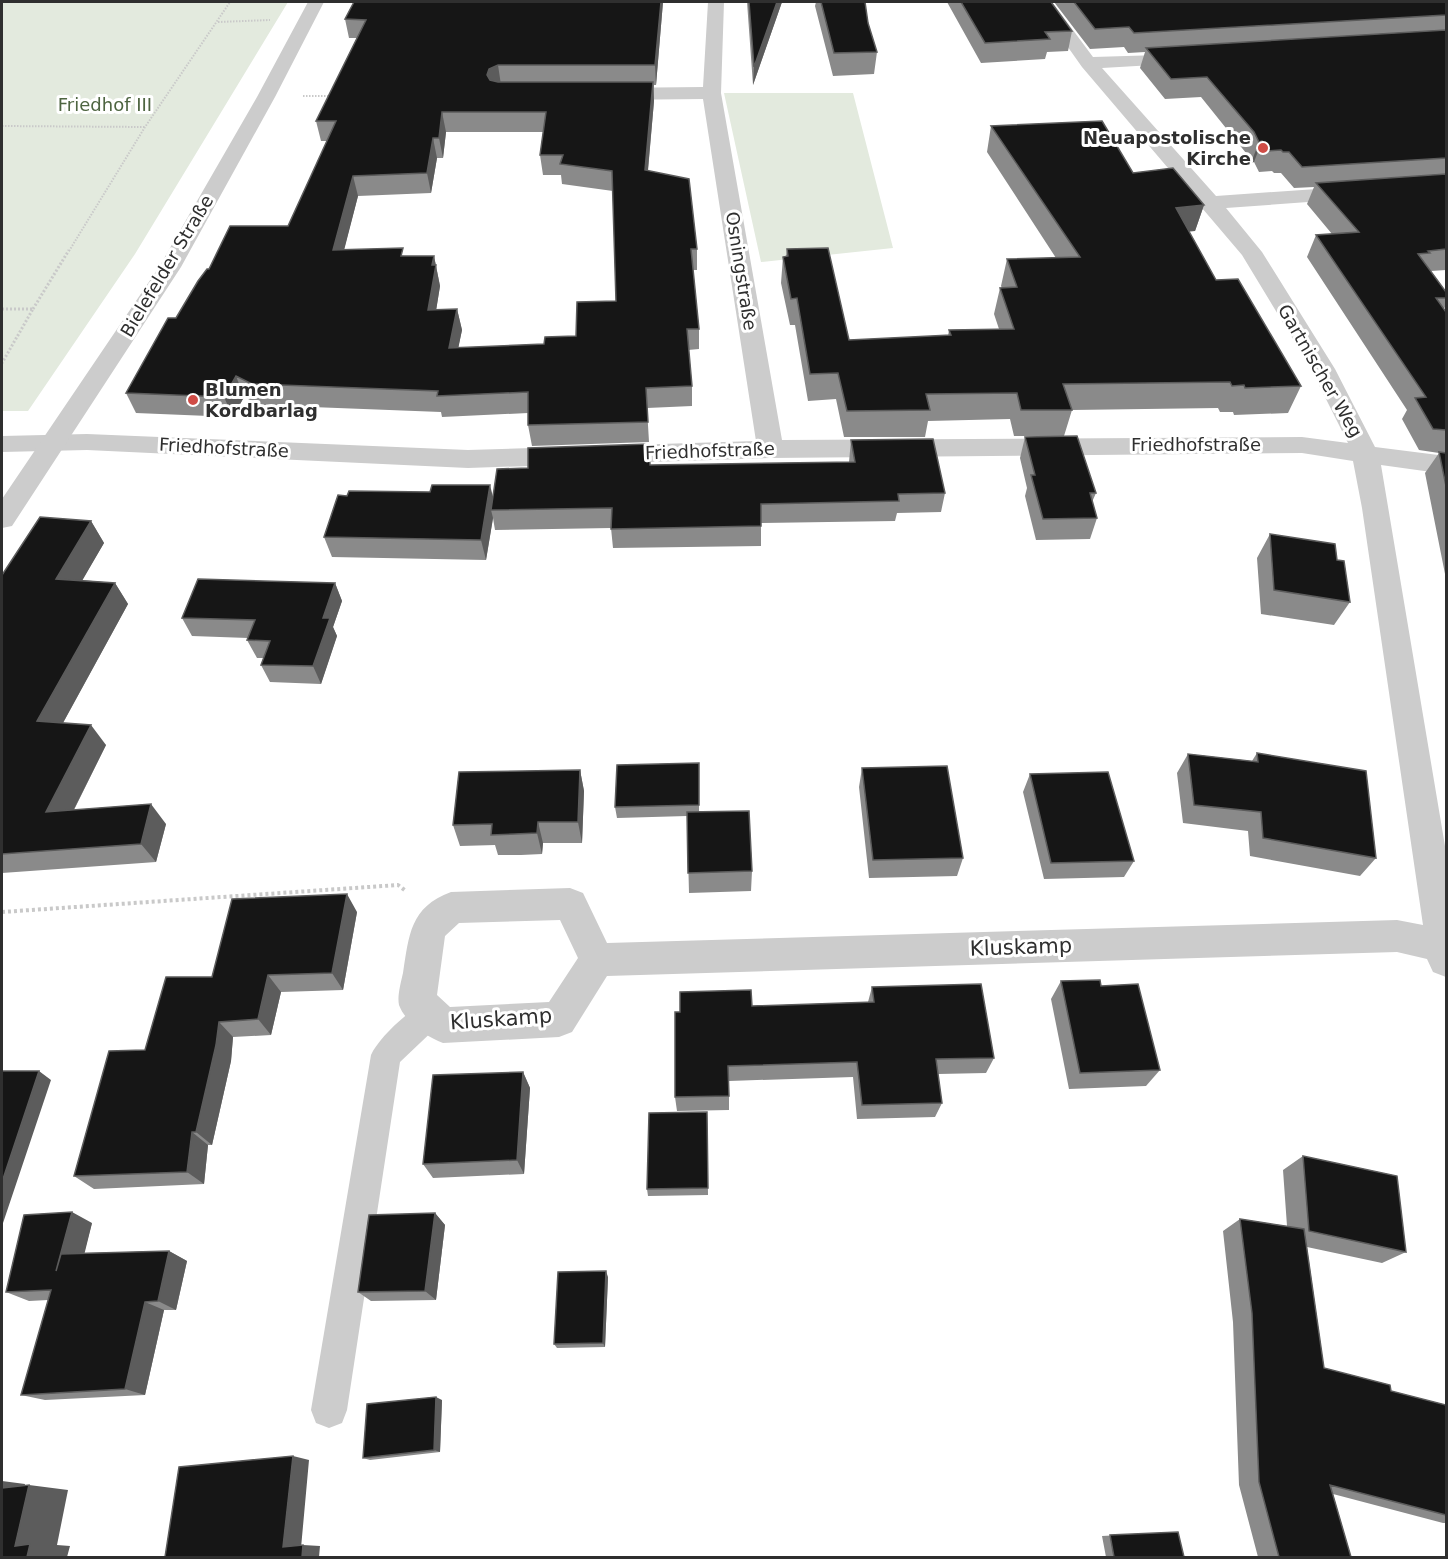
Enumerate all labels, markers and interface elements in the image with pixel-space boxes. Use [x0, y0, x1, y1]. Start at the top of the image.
park label: Friedhof III [58, 94, 152, 115]
place label: Neuapostolische Kirche [1083, 127, 1251, 169]
marker: Neuapostolische Kirche [1256, 141, 1270, 155]
street label: Bielefelder Straße [116, 191, 217, 341]
street label: Osningstraße [722, 210, 761, 332]
street label: Gartnischer Weg [1274, 301, 1367, 441]
place label: Blumen Kordbarlag [205, 379, 318, 421]
marker: Blumen Kordbarlag [186, 393, 200, 407]
street label: Friedhofstraße [159, 434, 289, 461]
street label: Friedhofstraße [1131, 434, 1261, 455]
street label: Friedhofstraße [645, 438, 775, 463]
street label: Kluskamp [969, 933, 1073, 961]
street label: Kluskamp [449, 1003, 553, 1035]

